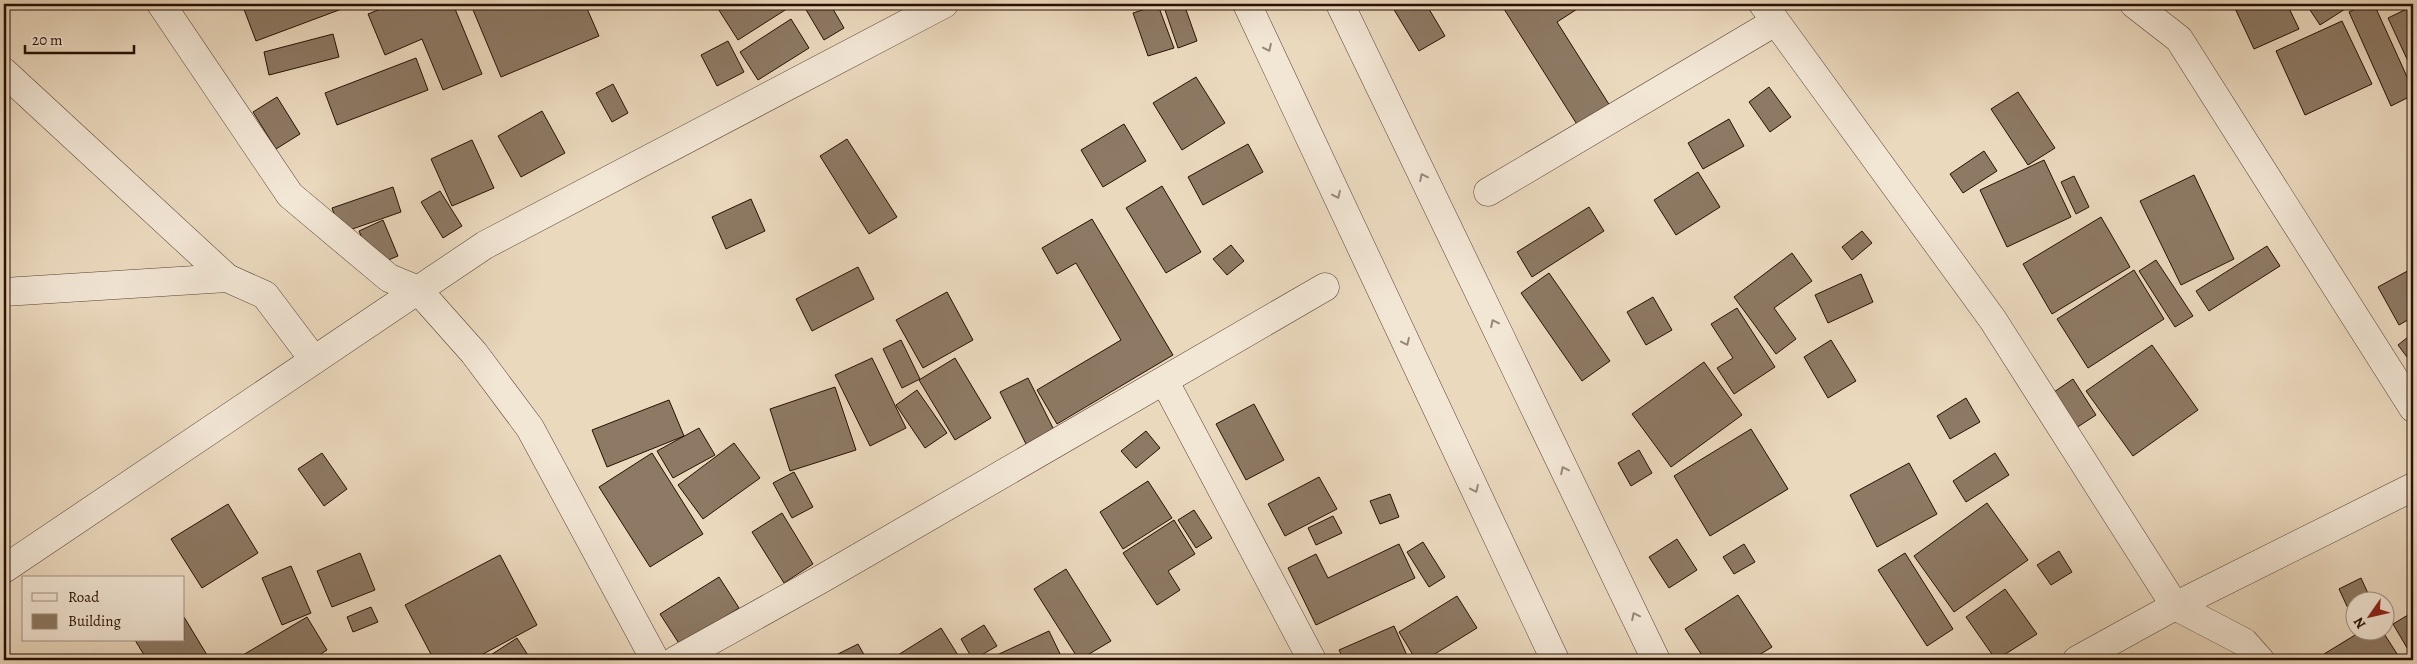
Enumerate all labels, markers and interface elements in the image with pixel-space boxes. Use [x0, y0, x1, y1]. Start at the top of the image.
scale bar [25, 22, 134, 54]
text: 20 m [32, 30, 63, 50]
one-way arrow [1262, 43, 1272, 52]
one-way arrow [1419, 173, 1430, 182]
one-way arrow [1331, 190, 1341, 199]
one-way arrow [1490, 320, 1500, 329]
one-way arrow [1400, 337, 1410, 346]
one-way arrow [1560, 466, 1571, 475]
one-way arrow [1468, 484, 1478, 493]
legend [22, 576, 185, 642]
text: Road [68, 587, 100, 607]
north arrow [2344, 592, 2394, 642]
text: Building [68, 611, 121, 631]
one-way arrow [1631, 612, 1641, 621]
text: N [2349, 613, 2370, 633]

